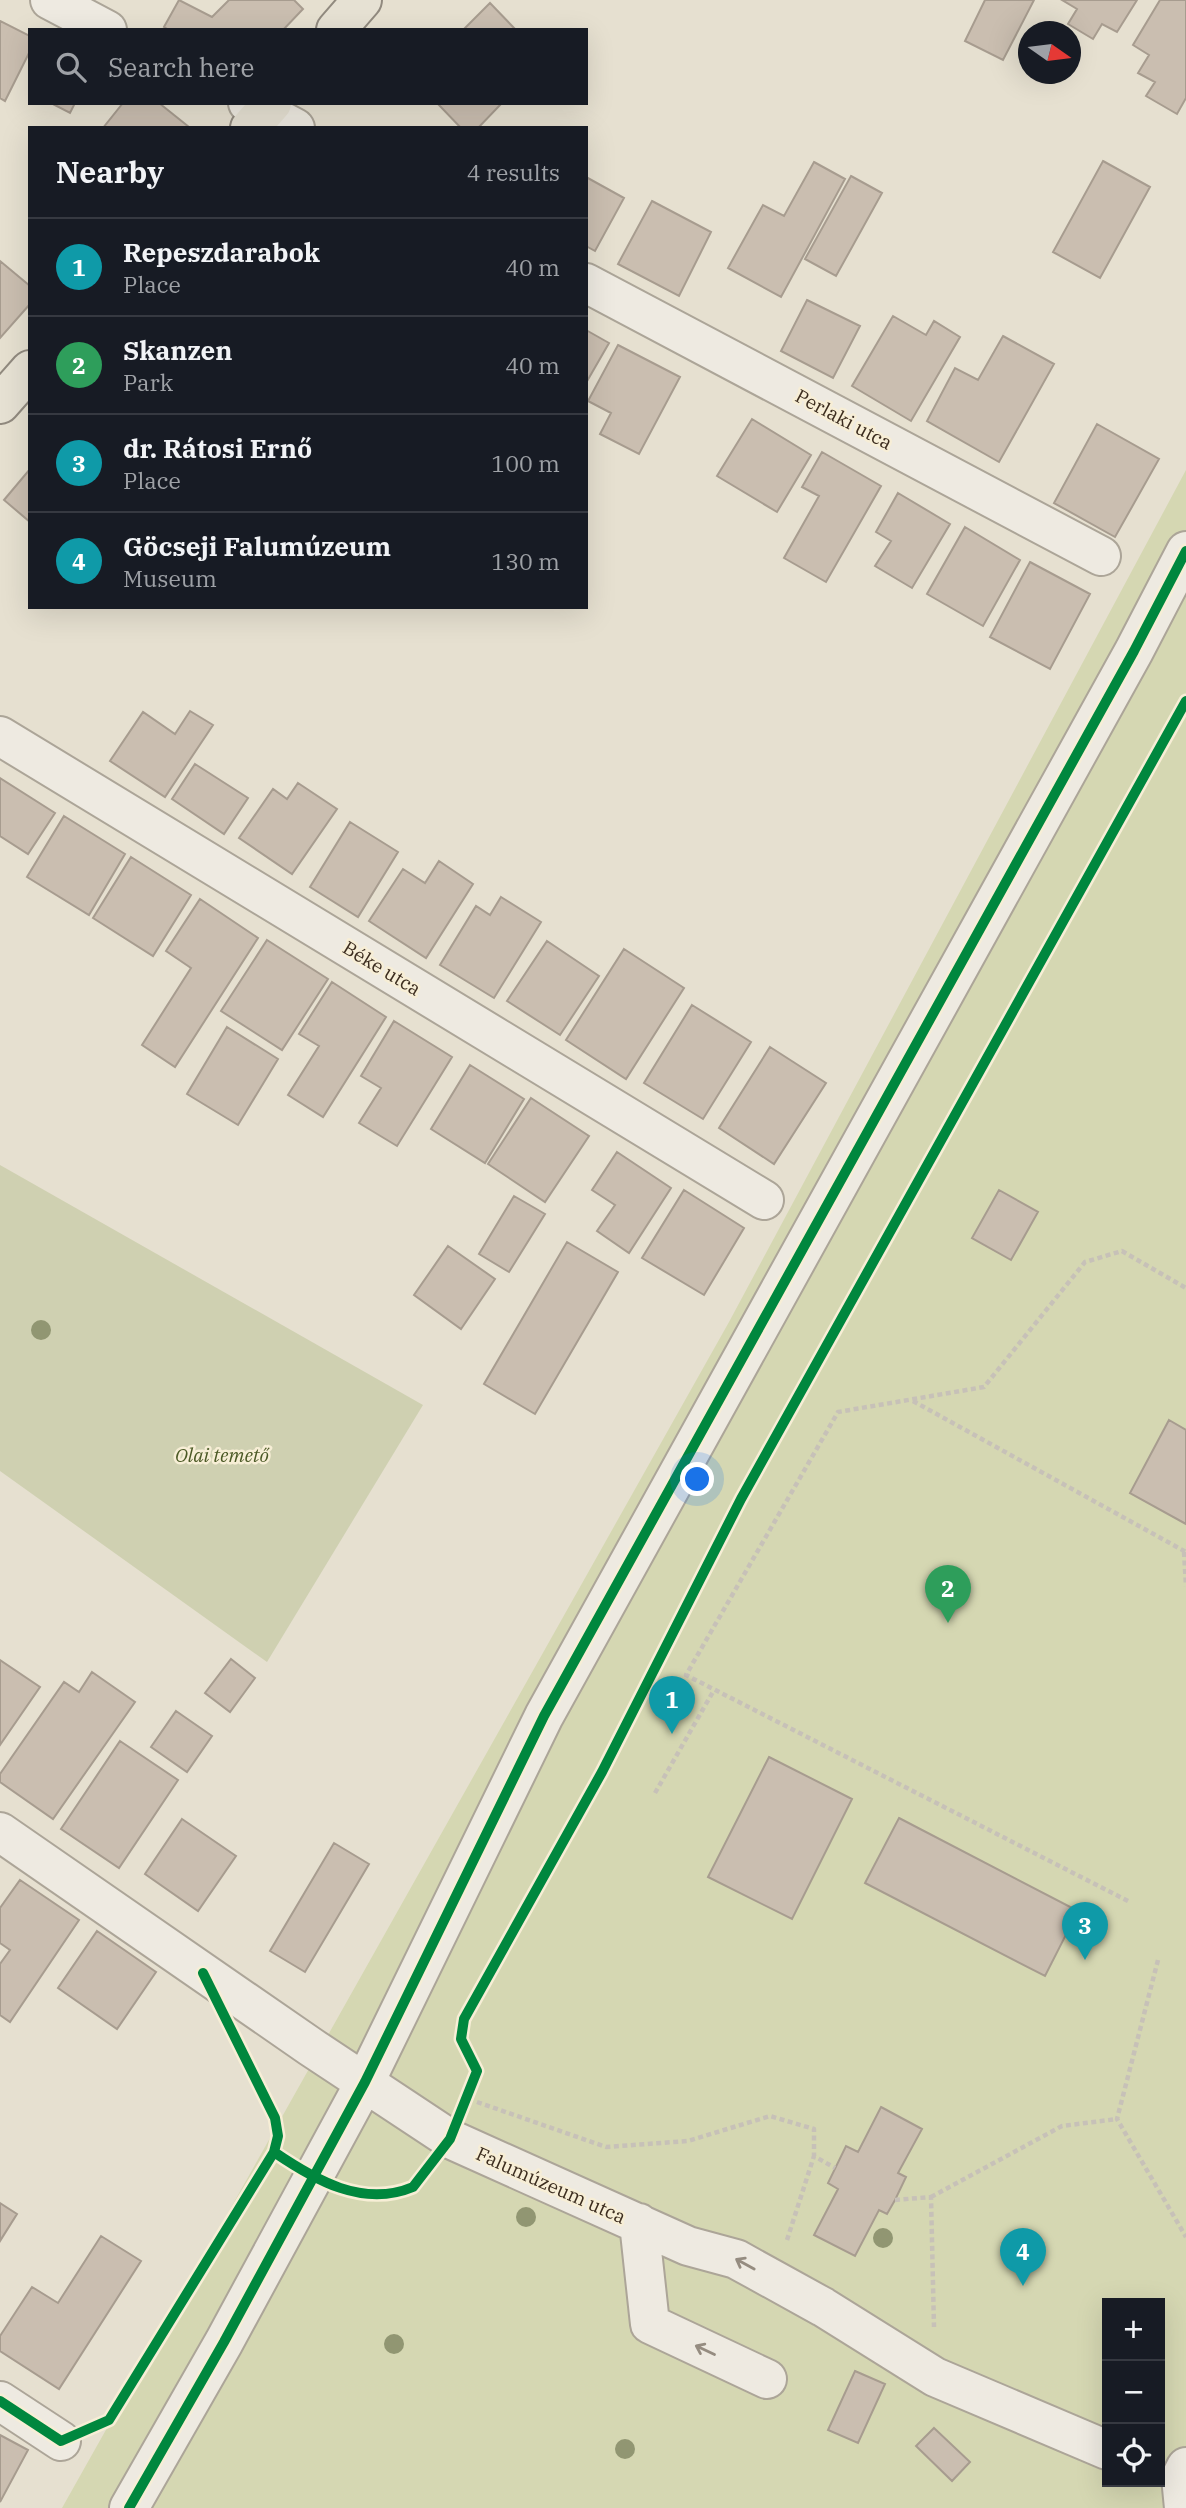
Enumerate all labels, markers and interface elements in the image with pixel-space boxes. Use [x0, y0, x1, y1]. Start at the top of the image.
north arrow [1018, 21, 1081, 84]
search box [28, 28, 588, 105]
icon: search [52, 48, 90, 86]
text: Search here [108, 50, 254, 84]
text: Nearby [56, 152, 164, 191]
text: 4 results [467, 157, 560, 187]
text: Repeszdarabok [123, 235, 320, 269]
text: 1 [72, 252, 86, 282]
text: 40 m [505, 252, 560, 282]
text: Place [123, 269, 181, 299]
text: Skanzen [123, 333, 233, 367]
text: 2 [72, 350, 86, 380]
text: 40 m [505, 350, 560, 380]
text: Park [123, 367, 173, 397]
street label: Perlaki utca [791, 383, 897, 455]
text: dr. Rátosi Ernő [123, 431, 312, 465]
text: 3 [72, 448, 86, 478]
text: 100 m [491, 448, 560, 478]
text: Place [123, 465, 181, 495]
text: Göcseji Falumúzeum [123, 529, 391, 563]
text: 4 [72, 546, 86, 576]
text: 130 m [491, 546, 560, 576]
text: Museum [123, 563, 217, 593]
street label: Béke utca [339, 935, 425, 1001]
park label: Olai temető [175, 1443, 270, 1467]
your location [680, 1462, 714, 1496]
pin: 2 [925, 1565, 971, 1623]
pin: 1 [649, 1676, 695, 1734]
pin: 3 [1062, 1902, 1108, 1960]
street label: Falumúzeum utca [472, 2141, 630, 2229]
pin: 4 [1000, 2228, 1046, 2286]
one-way arrow [735, 2257, 755, 2271]
map controls [1102, 2298, 1165, 2487]
button: + [1102, 2298, 1165, 2361]
one-way arrow [695, 2343, 716, 2356]
button: − [1102, 2361, 1165, 2424]
button: locate [1102, 2424, 1165, 2487]

